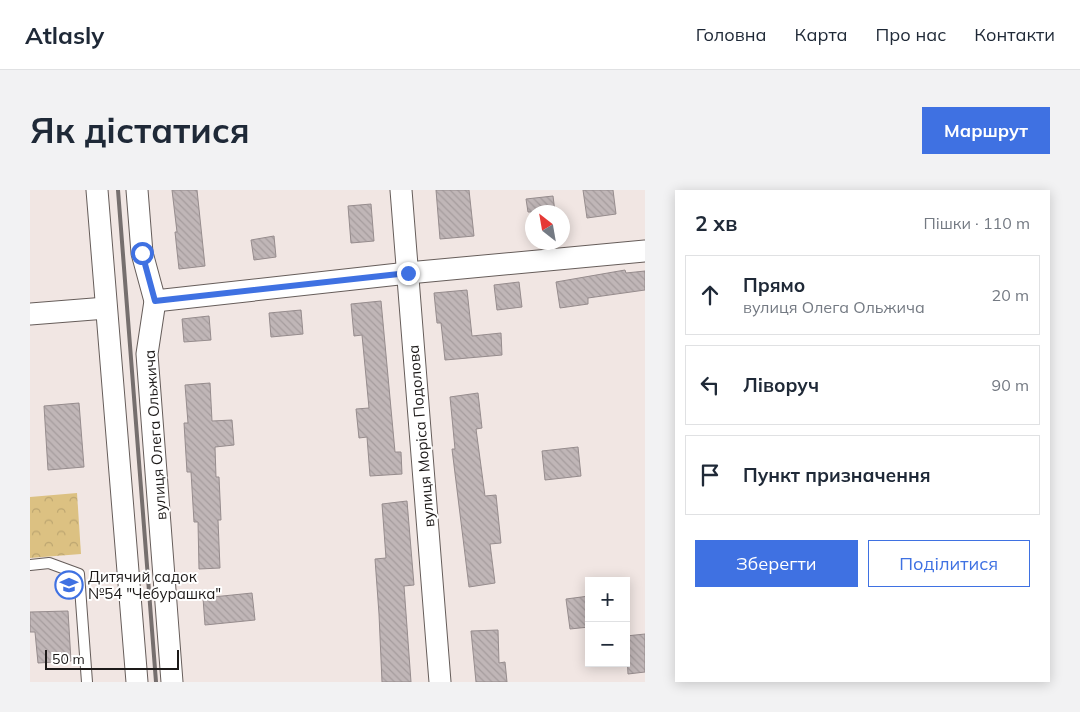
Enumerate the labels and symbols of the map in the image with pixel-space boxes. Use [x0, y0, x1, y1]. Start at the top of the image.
north arrow [525, 205, 570, 250]
route start [131, 242, 154, 265]
route end [397, 262, 420, 285]
street label: вулиця Моріса Подолова [404, 344, 438, 528]
street label: вулиця Олега Ольжича [140, 349, 170, 521]
place label: Дитячий садок №54 "Чебурашка" [88, 567, 221, 603]
school or university icon: Дитячий садок №54 "Чебурашка" [54, 570, 84, 600]
scale bar [45, 647, 179, 670]

